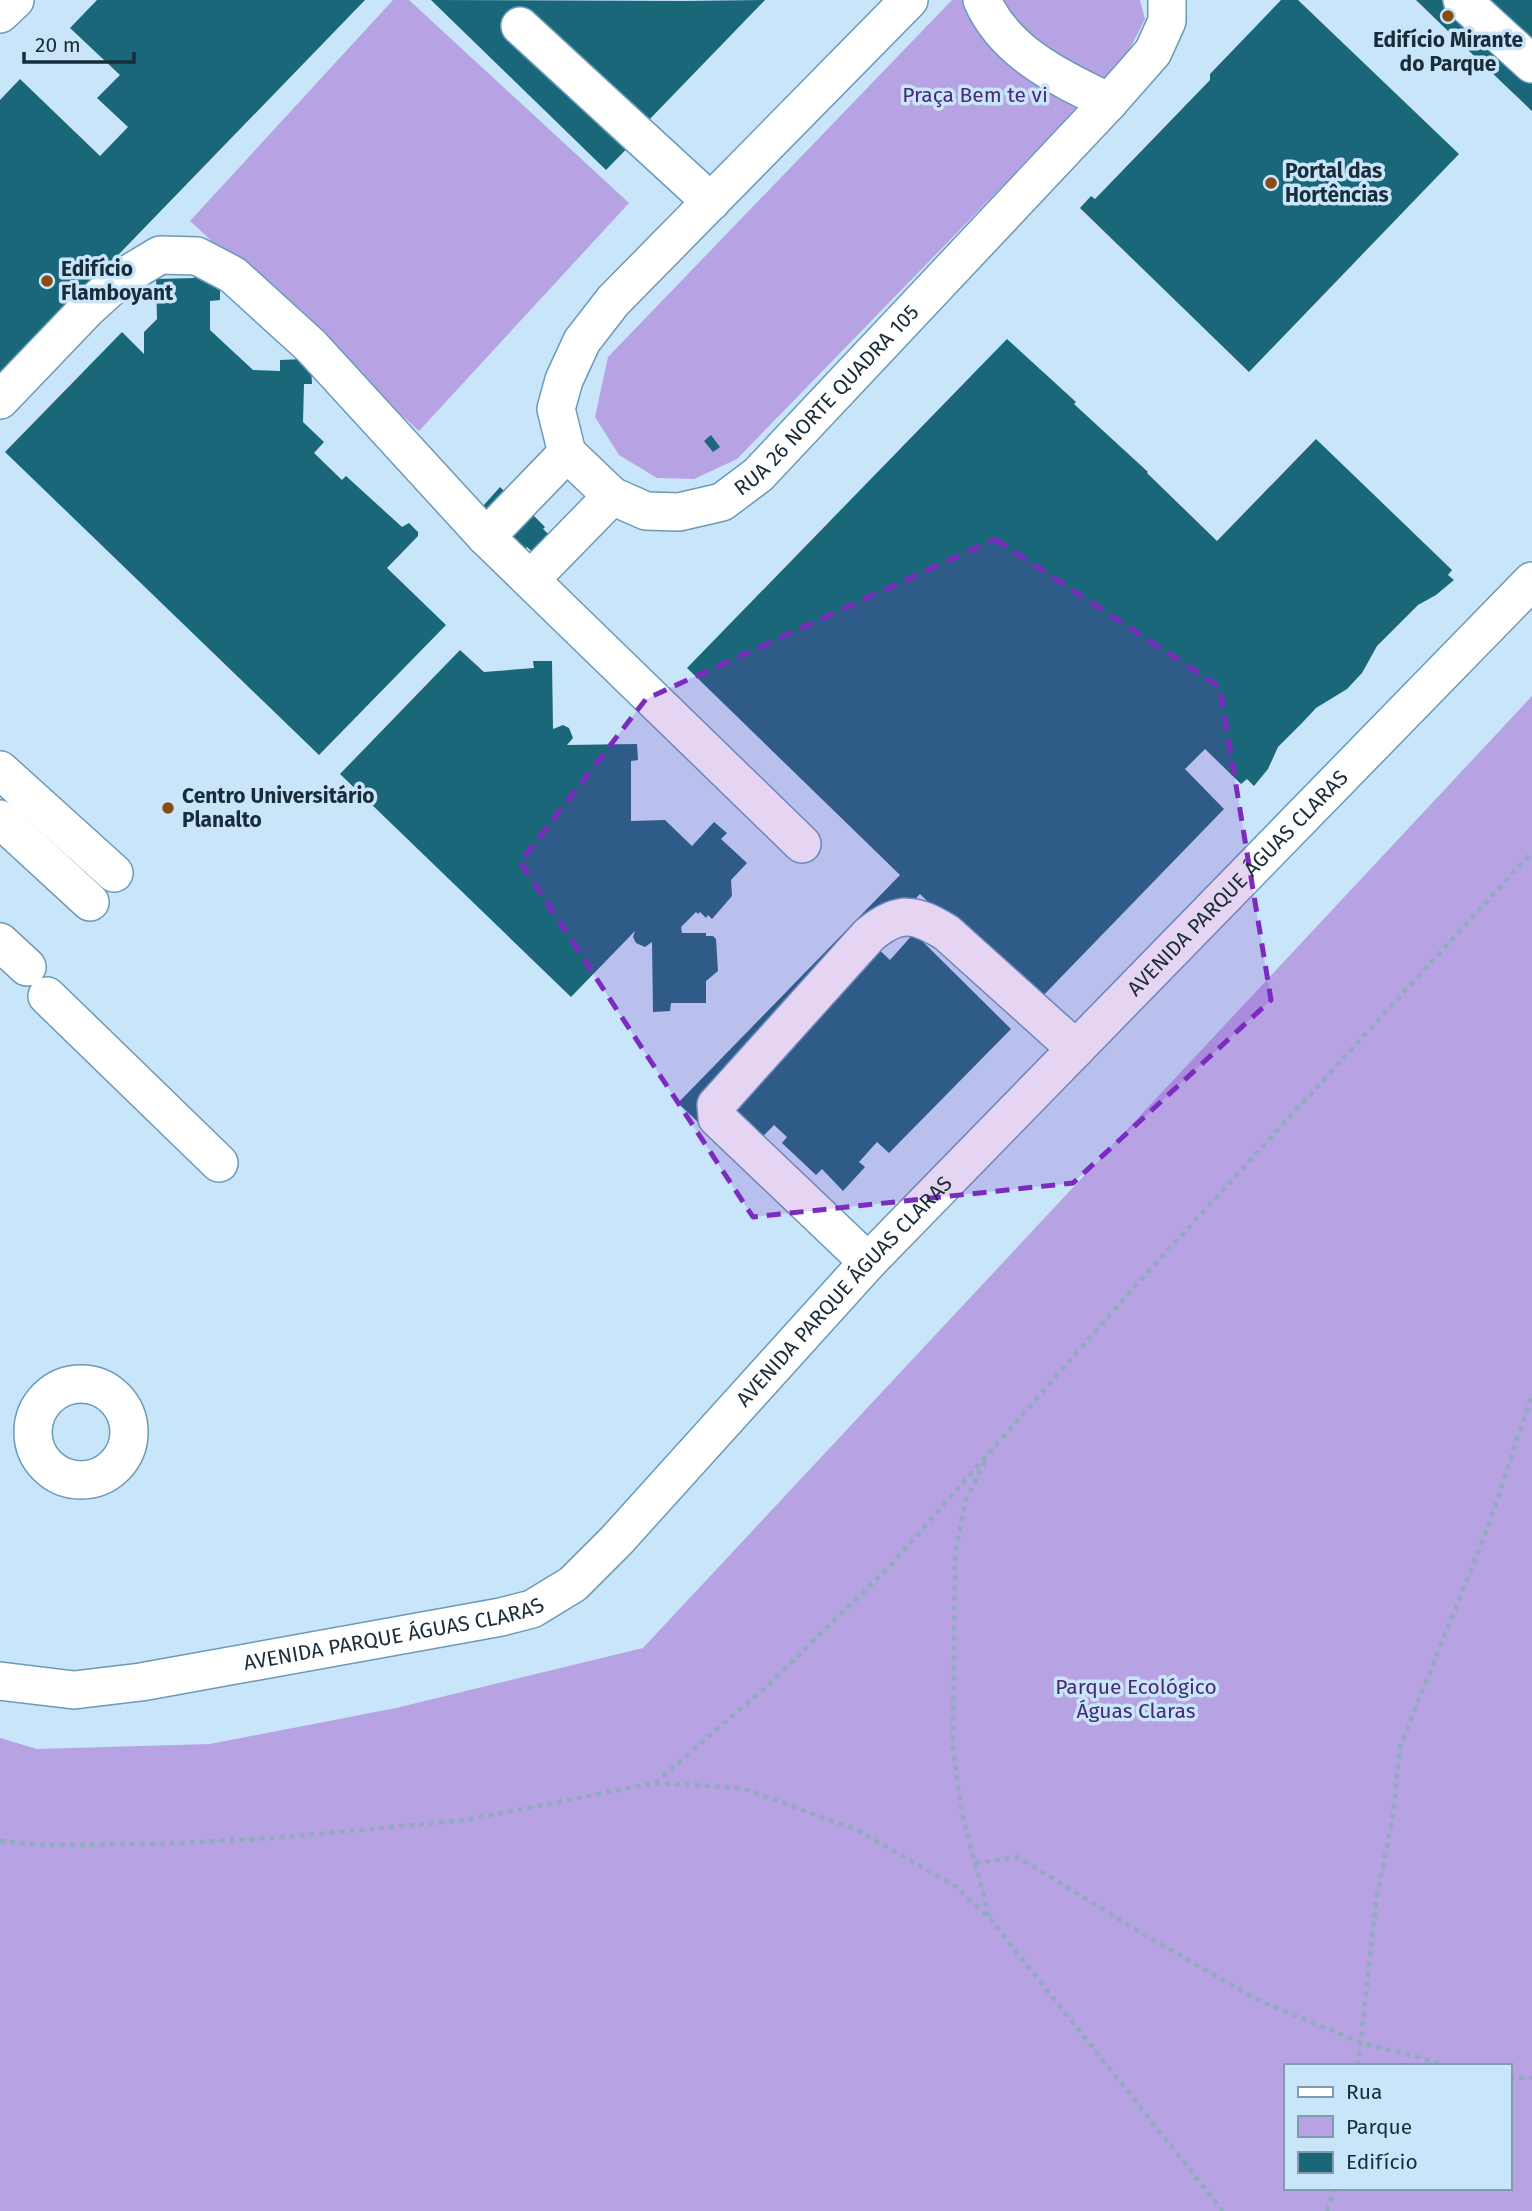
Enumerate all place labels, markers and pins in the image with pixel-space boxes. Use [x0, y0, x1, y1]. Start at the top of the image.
marker: Edifício Mirante do Parque [1440, 8, 1456, 24]
place label: Edifício Mirante do Parque [1373, 27, 1523, 77]
place label: Portal das Hortências [1285, 158, 1389, 208]
marker: Portal das Hortências [1263, 175, 1279, 191]
place label: Edifício Flamboyant [61, 256, 174, 306]
marker: Edifício Flamboyant [39, 273, 55, 289]
place label: Centro Universitário Planalto [182, 783, 375, 833]
marker: Centro Universitário Planalto [160, 800, 176, 816]

